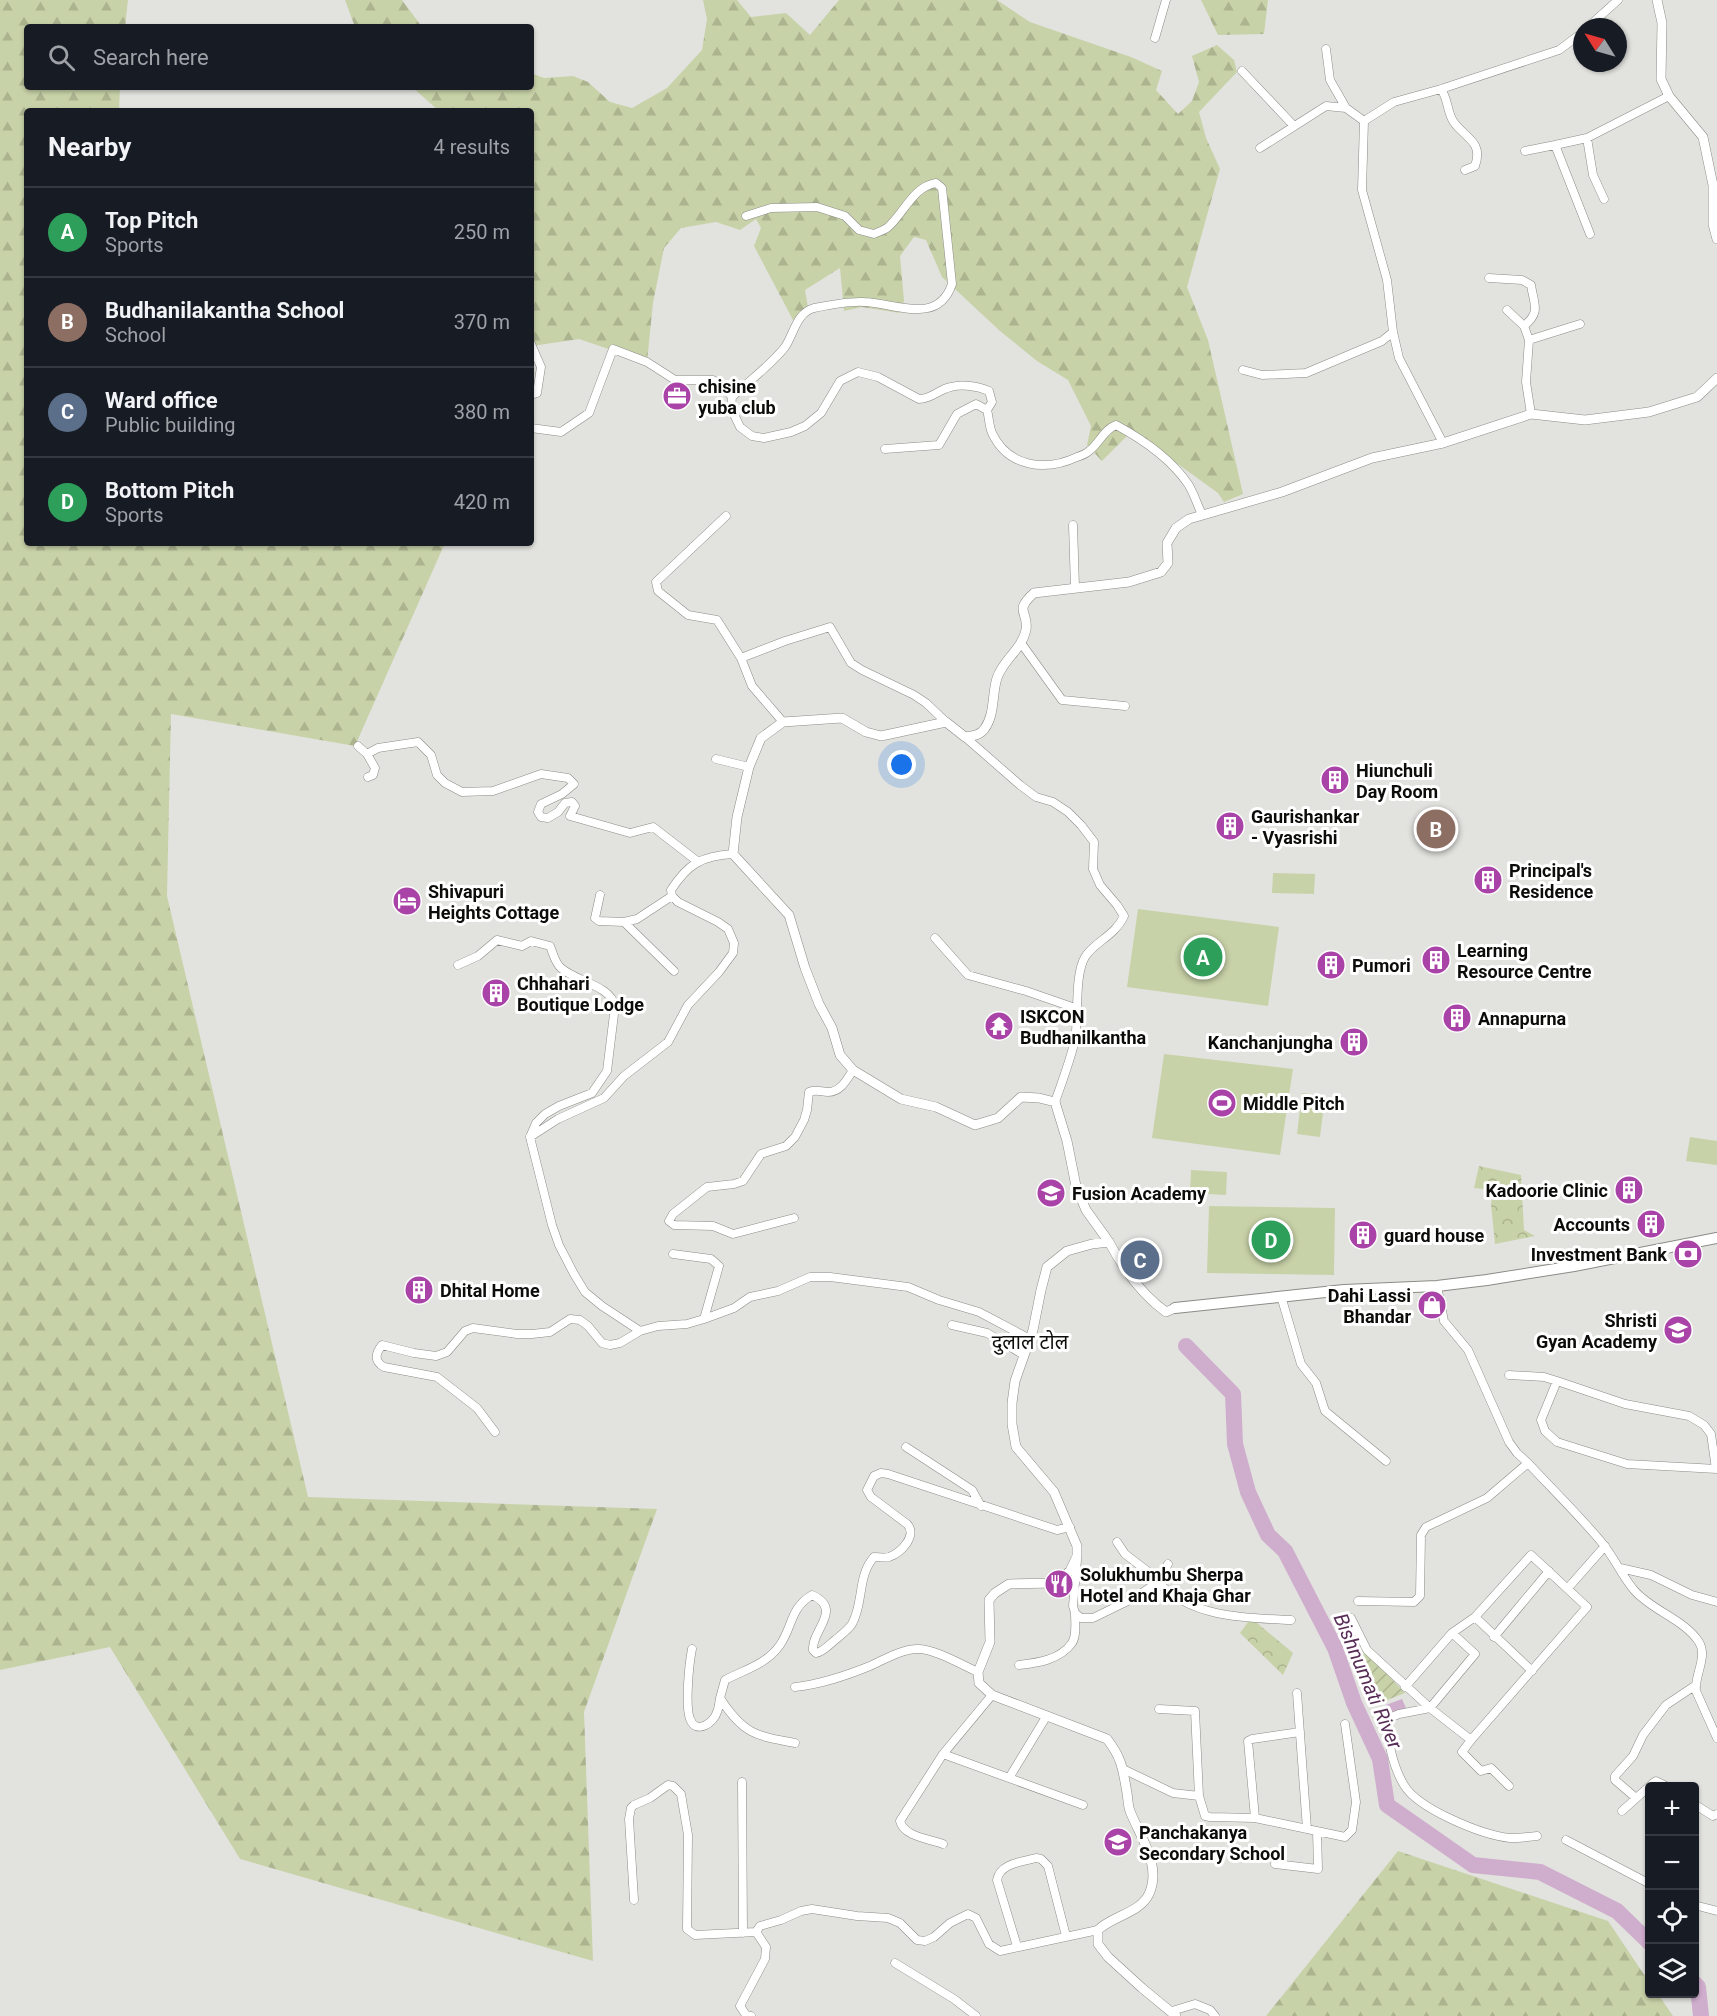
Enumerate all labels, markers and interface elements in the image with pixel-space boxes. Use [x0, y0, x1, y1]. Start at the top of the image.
north arrow [1573, 18, 1627, 72]
search box [24, 24, 534, 90]
icon: search [45, 41, 78, 74]
text: Search here [93, 45, 209, 70]
text: Nearby [48, 132, 131, 162]
text: 4 results [434, 135, 510, 159]
text: Top Pitch [105, 208, 198, 233]
text: A [61, 220, 74, 244]
text: 250 m [454, 220, 510, 244]
text: Sports [105, 233, 164, 257]
text: Budhanilakantha School [105, 298, 344, 323]
text: B [61, 310, 74, 334]
text: 370 m [454, 310, 510, 334]
text: School [105, 323, 166, 347]
place label: chisine yuba club [698, 376, 776, 418]
office icon: chisine yuba club [661, 380, 693, 412]
text: Ward office [105, 388, 218, 413]
text: C [61, 400, 74, 424]
text: 380 m [454, 400, 510, 424]
text: Public building [105, 413, 235, 437]
text: Bottom Pitch [105, 478, 234, 503]
text: D [61, 490, 74, 514]
text: 420 m [454, 490, 510, 514]
text: Sports [105, 503, 164, 527]
your location [887, 750, 916, 779]
place label: Hiunchuli Day Room [1356, 760, 1438, 802]
building icon: Hiunchuli Day Room [1319, 764, 1351, 796]
place label: Gaurishankar - Vyasrishi [1251, 806, 1360, 848]
pin: B [1416, 806, 1456, 852]
building icon: Gaurishankar - Vyasrishi [1214, 810, 1246, 842]
place label: Principal's Residence [1509, 860, 1594, 902]
building icon: Principal's Residence [1472, 864, 1504, 896]
place label: Shivapuri Heights Cottage [428, 881, 559, 923]
hotel icon: Shivapuri Heights Cottage [391, 885, 423, 917]
pin: A [1184, 934, 1222, 980]
place label: Learning Resource Centre [1457, 940, 1592, 982]
building icon: Learning Resource Centre [1420, 944, 1452, 976]
building icon: Pumori [1315, 949, 1347, 981]
place label: Pumori [1352, 955, 1411, 976]
place label: Chhahari Boutique Lodge [517, 973, 644, 1015]
building icon: Chhahari Boutique Lodge [480, 977, 512, 1009]
building icon: Annapurna [1441, 1002, 1473, 1034]
place label: ISKCON Budhanilkantha [1020, 1006, 1147, 1048]
place label: Annapurna [1478, 1008, 1567, 1029]
temple icon: ISKCON Budhanilkantha [983, 1010, 1015, 1042]
building icon: Kanchanjungha [1338, 1026, 1370, 1058]
place label: Kanchanjungha [1208, 1032, 1333, 1053]
sports icon: Middle Pitch [1206, 1087, 1238, 1119]
place label: Middle Pitch [1243, 1093, 1345, 1114]
building icon: Kadoorie Clinic [1613, 1174, 1645, 1206]
school or university icon: Fusion Academy [1035, 1177, 1067, 1209]
place label: Kadoorie Clinic [1485, 1180, 1608, 1201]
place label: Fusion Academy [1072, 1183, 1207, 1204]
building icon: Accounts [1635, 1208, 1667, 1240]
place label: Accounts [1553, 1214, 1630, 1235]
pin: D [1252, 1218, 1290, 1262]
building icon: guard house [1347, 1219, 1379, 1251]
place label: guard house [1384, 1225, 1485, 1246]
pin: C [1120, 1238, 1160, 1282]
bank icon: Investment Bank [1672, 1238, 1704, 1270]
place label: Investment Bank [1531, 1244, 1667, 1265]
building icon: Dhital Home [403, 1274, 435, 1306]
place label: Dhital Home [440, 1280, 540, 1301]
place label: Dahi Lassi Bhandar [1328, 1285, 1411, 1327]
shop icon: Dahi Lassi Bhandar [1416, 1289, 1448, 1321]
place label: Shristi Gyan Academy [1536, 1310, 1658, 1352]
school or university icon: Shristi Gyan Academy [1662, 1314, 1694, 1346]
district label: दुलाल टोल [992, 1330, 1069, 1355]
place label: Solukhumbu Sherpa Hotel and Khaja Ghar [1080, 1564, 1251, 1606]
restaurant icon: Solukhumbu Sherpa Hotel and Khaja Ghar [1043, 1568, 1075, 1600]
water label: Bishnumati River [1329, 1609, 1408, 1754]
map controls [1645, 1782, 1699, 1998]
button: + [1645, 1782, 1699, 1836]
place label: Panchakanya Secondary School [1139, 1822, 1285, 1864]
school or university icon: Panchakanya Secondary School [1102, 1826, 1134, 1858]
button: − [1645, 1836, 1699, 1890]
button: locate [1645, 1890, 1699, 1944]
button: layers [1645, 1944, 1699, 1998]

